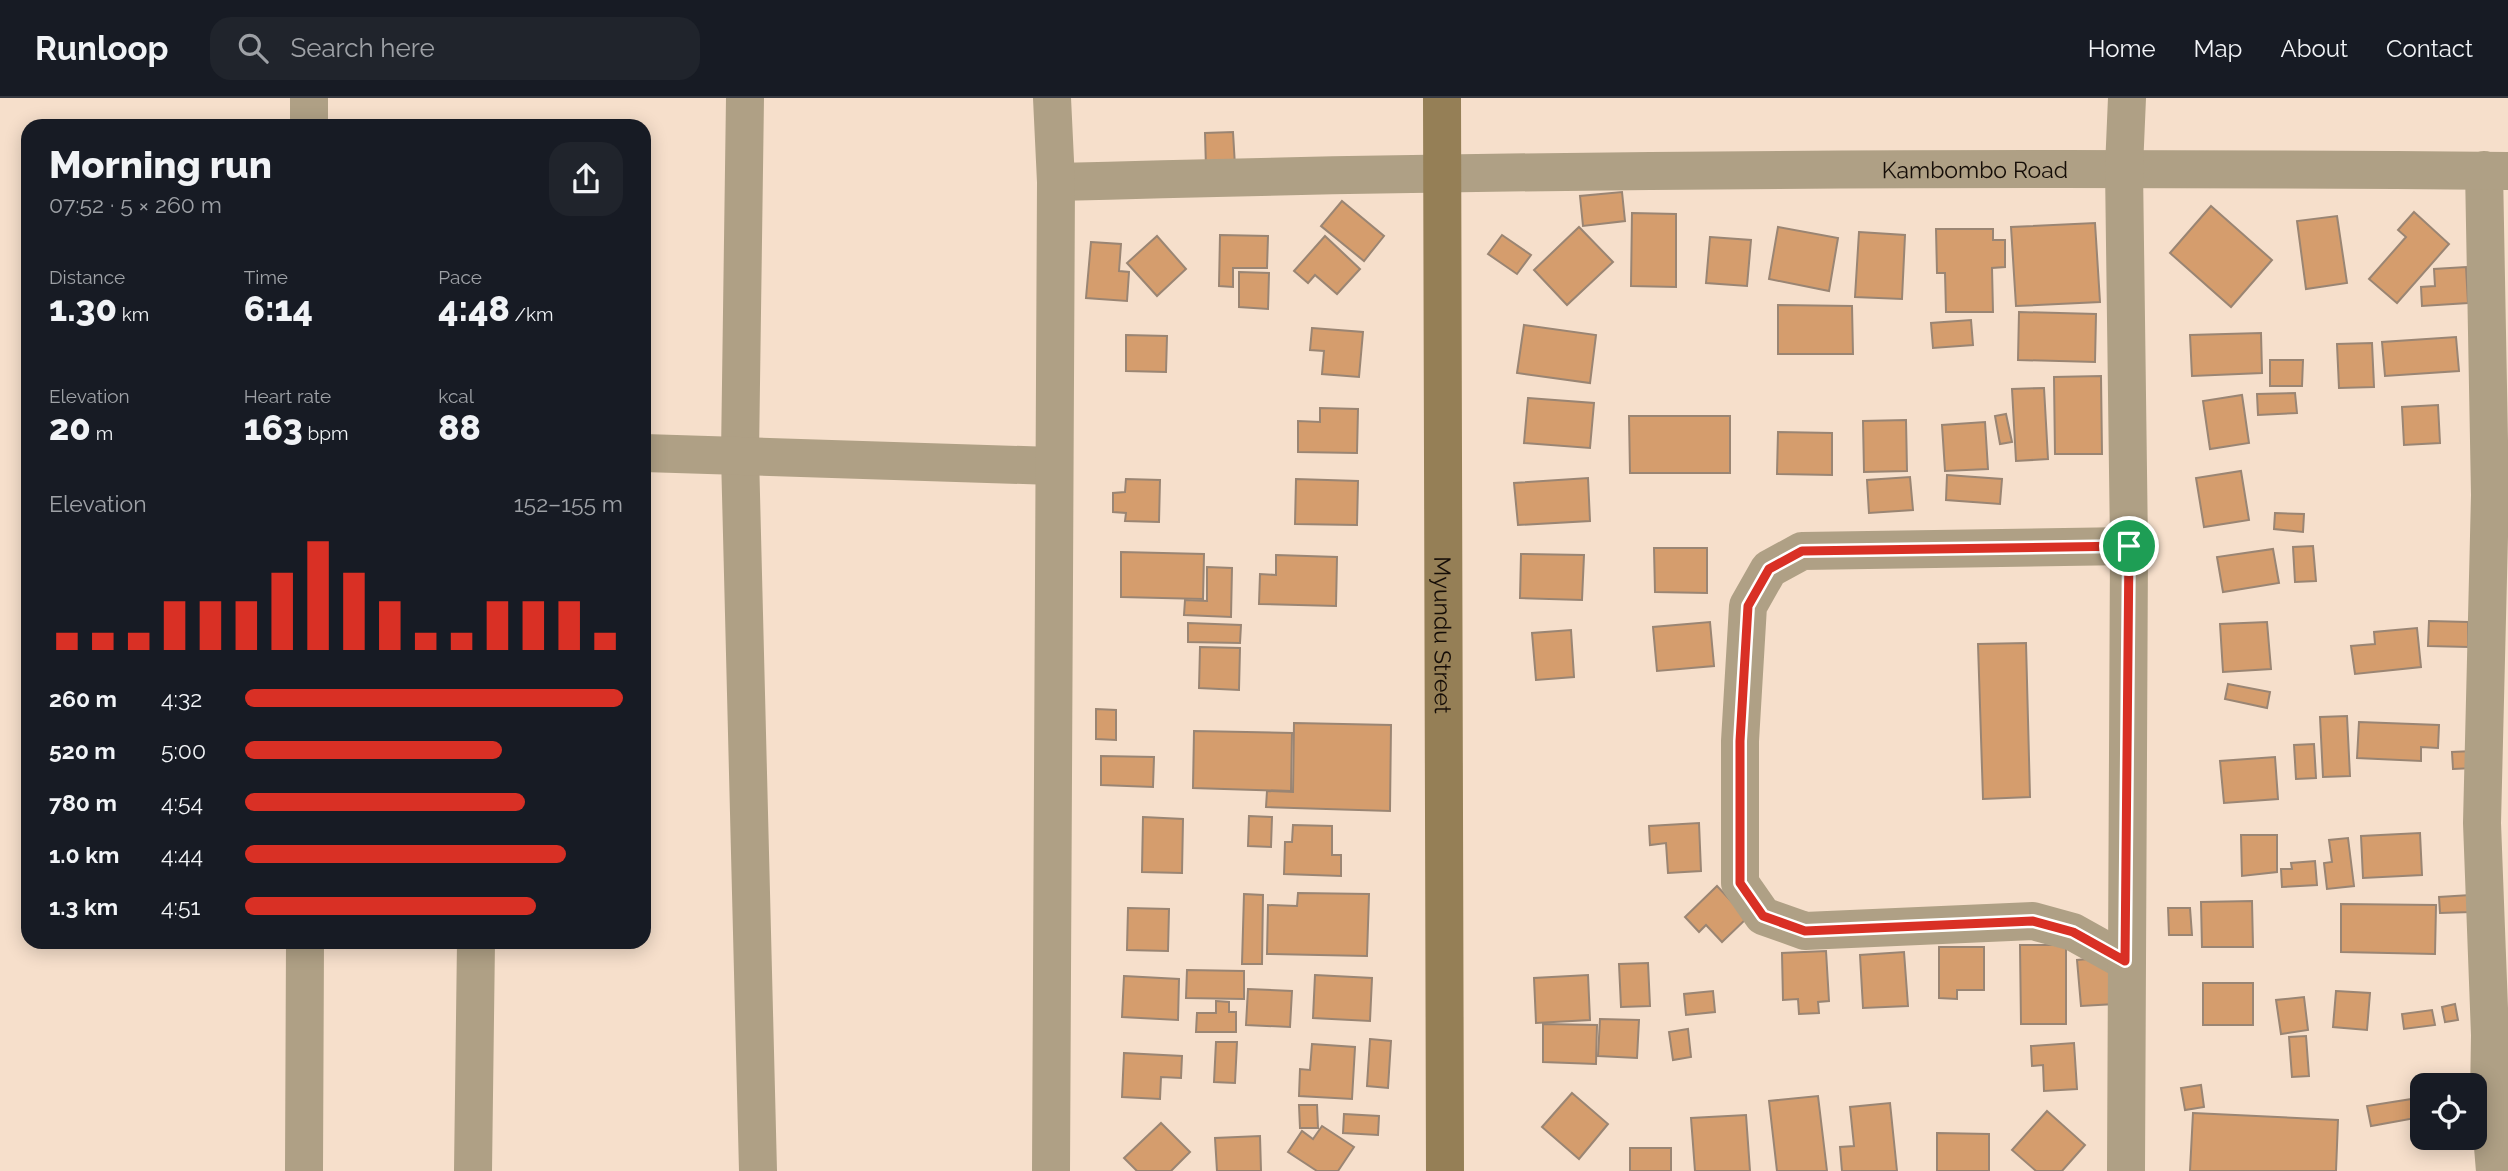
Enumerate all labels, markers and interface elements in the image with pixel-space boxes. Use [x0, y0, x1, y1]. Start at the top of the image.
search box [210, 17, 700, 80]
text: Runloop [35, 29, 168, 68]
icon: search [234, 29, 272, 67]
text: Search here [290, 33, 435, 63]
text: Home [2088, 34, 2156, 63]
text: Map [2194, 34, 2242, 63]
text: About [2280, 34, 2348, 63]
text: Contact [2386, 34, 2473, 63]
text: Morning run [49, 142, 272, 187]
button: share [549, 142, 623, 216]
street label: Kambombo Road [1882, 155, 2068, 183]
text: 07:52 · 5 × 260 m [49, 191, 222, 218]
text: Distance [49, 266, 125, 288]
text: Time [244, 266, 288, 288]
text: Pace [438, 266, 482, 288]
text: 1.30 [49, 288, 117, 329]
text: 6:14 [244, 288, 313, 329]
text: 4:48 [438, 288, 510, 329]
text: km [117, 303, 149, 325]
text: /km [510, 303, 553, 325]
text: Elevation [49, 385, 130, 407]
text: Heart rate [244, 385, 331, 407]
text: kcal [438, 385, 474, 407]
text: 20 [49, 407, 91, 448]
text: 163 [244, 407, 303, 448]
text: 88 [438, 407, 481, 448]
text: m [91, 422, 113, 444]
text: bpm [303, 422, 348, 444]
text: Elevation [49, 490, 147, 517]
text: 152–155 m [514, 490, 623, 517]
pin [2099, 516, 2159, 576]
icon: arrive [2110, 527, 2148, 565]
street label: Myundu Street [1430, 556, 1457, 714]
text: 260 m [49, 685, 117, 712]
text: 4:32 [161, 685, 202, 712]
text: 520 m [49, 737, 116, 764]
text: 5:00 [161, 737, 206, 764]
text: 780 m [49, 789, 117, 816]
text: 4:54 [161, 789, 203, 816]
text: 1.0 km [49, 841, 119, 868]
text: 4:44 [161, 841, 203, 868]
text: 1.3 km [49, 893, 118, 920]
text: 4:51 [161, 893, 200, 920]
map controls [2410, 1073, 2487, 1150]
button: locate [2410, 1073, 2487, 1150]

